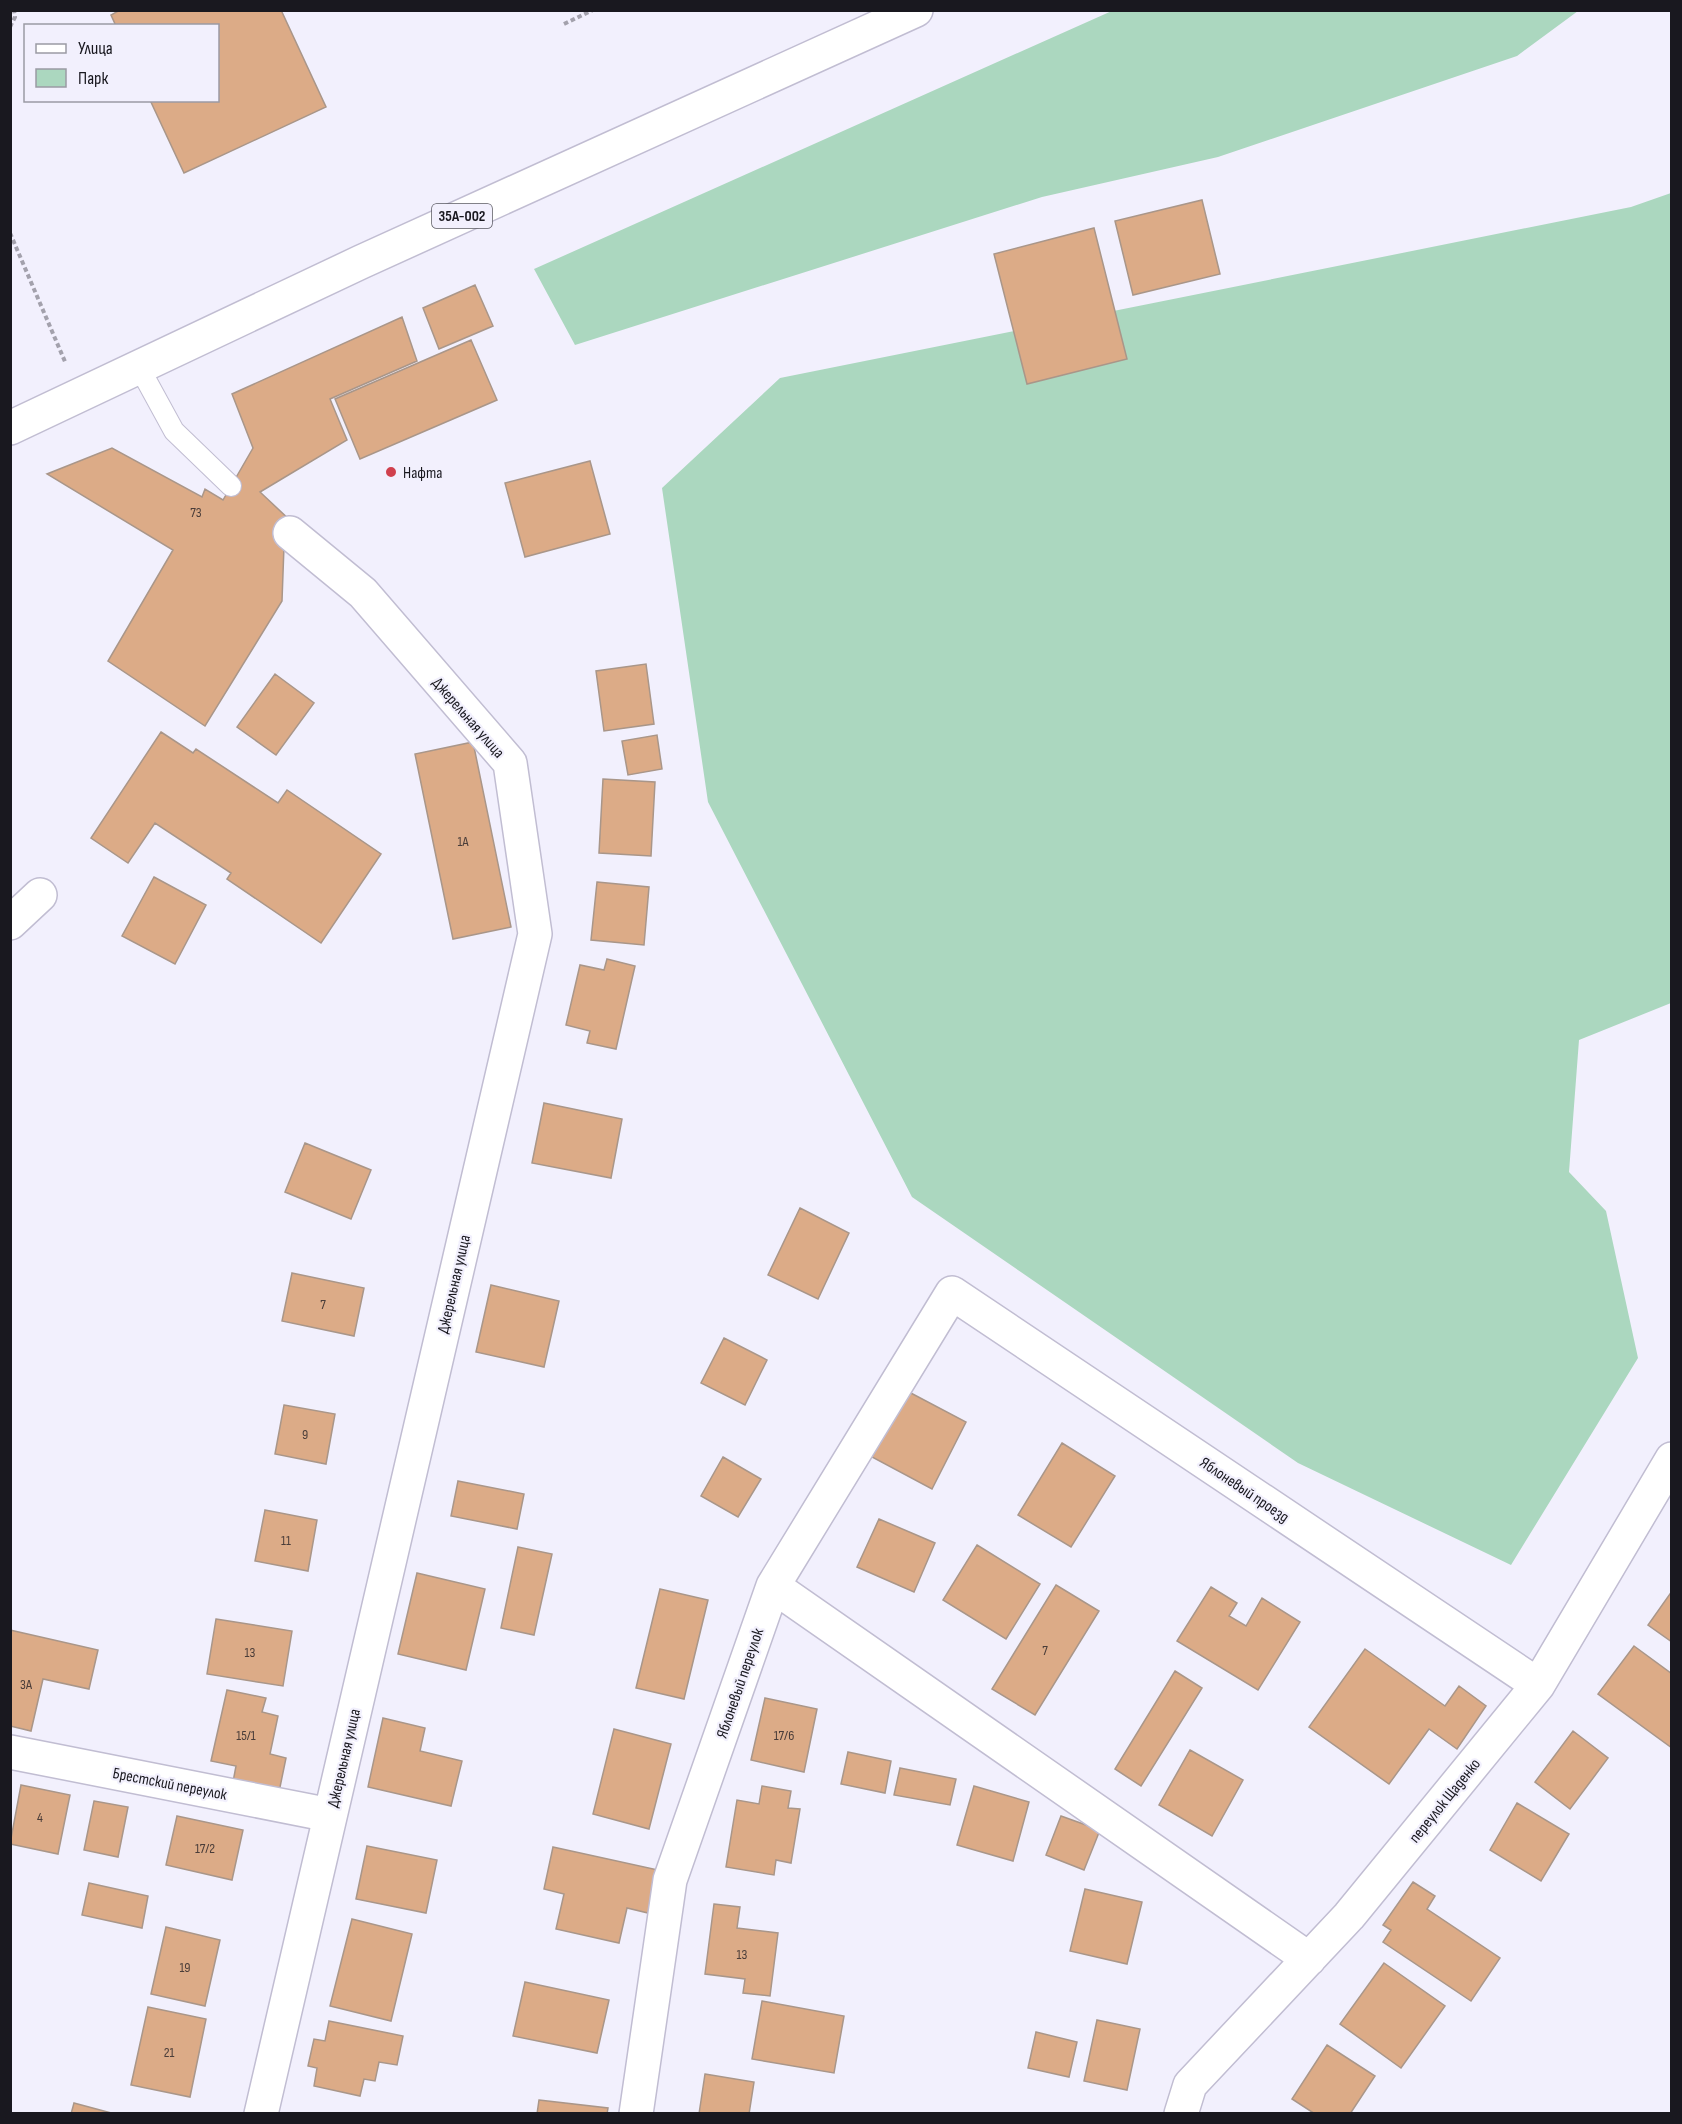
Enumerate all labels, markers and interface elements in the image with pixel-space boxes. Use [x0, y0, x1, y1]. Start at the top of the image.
legend [24, 24, 219, 102]
text: Улица [78, 38, 113, 59]
text: Парк [78, 68, 109, 89]
road number: 35А-002 [432, 204, 492, 228]
place label: Нафта [403, 464, 442, 483]
marker: Нафта [384, 465, 398, 479]
house number: 73 [190, 504, 202, 521]
street label: Джерельная улица [428, 674, 508, 762]
house number: 1А [457, 833, 470, 850]
street label: Джерельная улица [434, 1233, 475, 1336]
house number: 7 [320, 1296, 326, 1313]
house number: 9 [302, 1426, 308, 1443]
street label: Яблоневый проезд [1196, 1454, 1292, 1527]
house number: 11 [281, 1532, 291, 1549]
street label: Яблоневый переулок [713, 1625, 768, 1741]
house number: 7 [1042, 1642, 1048, 1659]
house number: 13 [245, 1644, 256, 1661]
house number: 3А [20, 1676, 33, 1693]
street label: Джерельная улица [324, 1707, 365, 1810]
house number: 15/1 [236, 1727, 256, 1744]
house number: 17/6 [774, 1727, 794, 1744]
street label: переулок Щаденко [1405, 1755, 1485, 1847]
street label: Брестский переулок [111, 1764, 229, 1805]
house number: 4 [37, 1809, 43, 1826]
house number: 17/2 [195, 1840, 215, 1857]
house number: 13 [737, 1946, 748, 1963]
house number: 19 [179, 1959, 191, 1976]
house number: 21 [164, 2044, 174, 2061]

